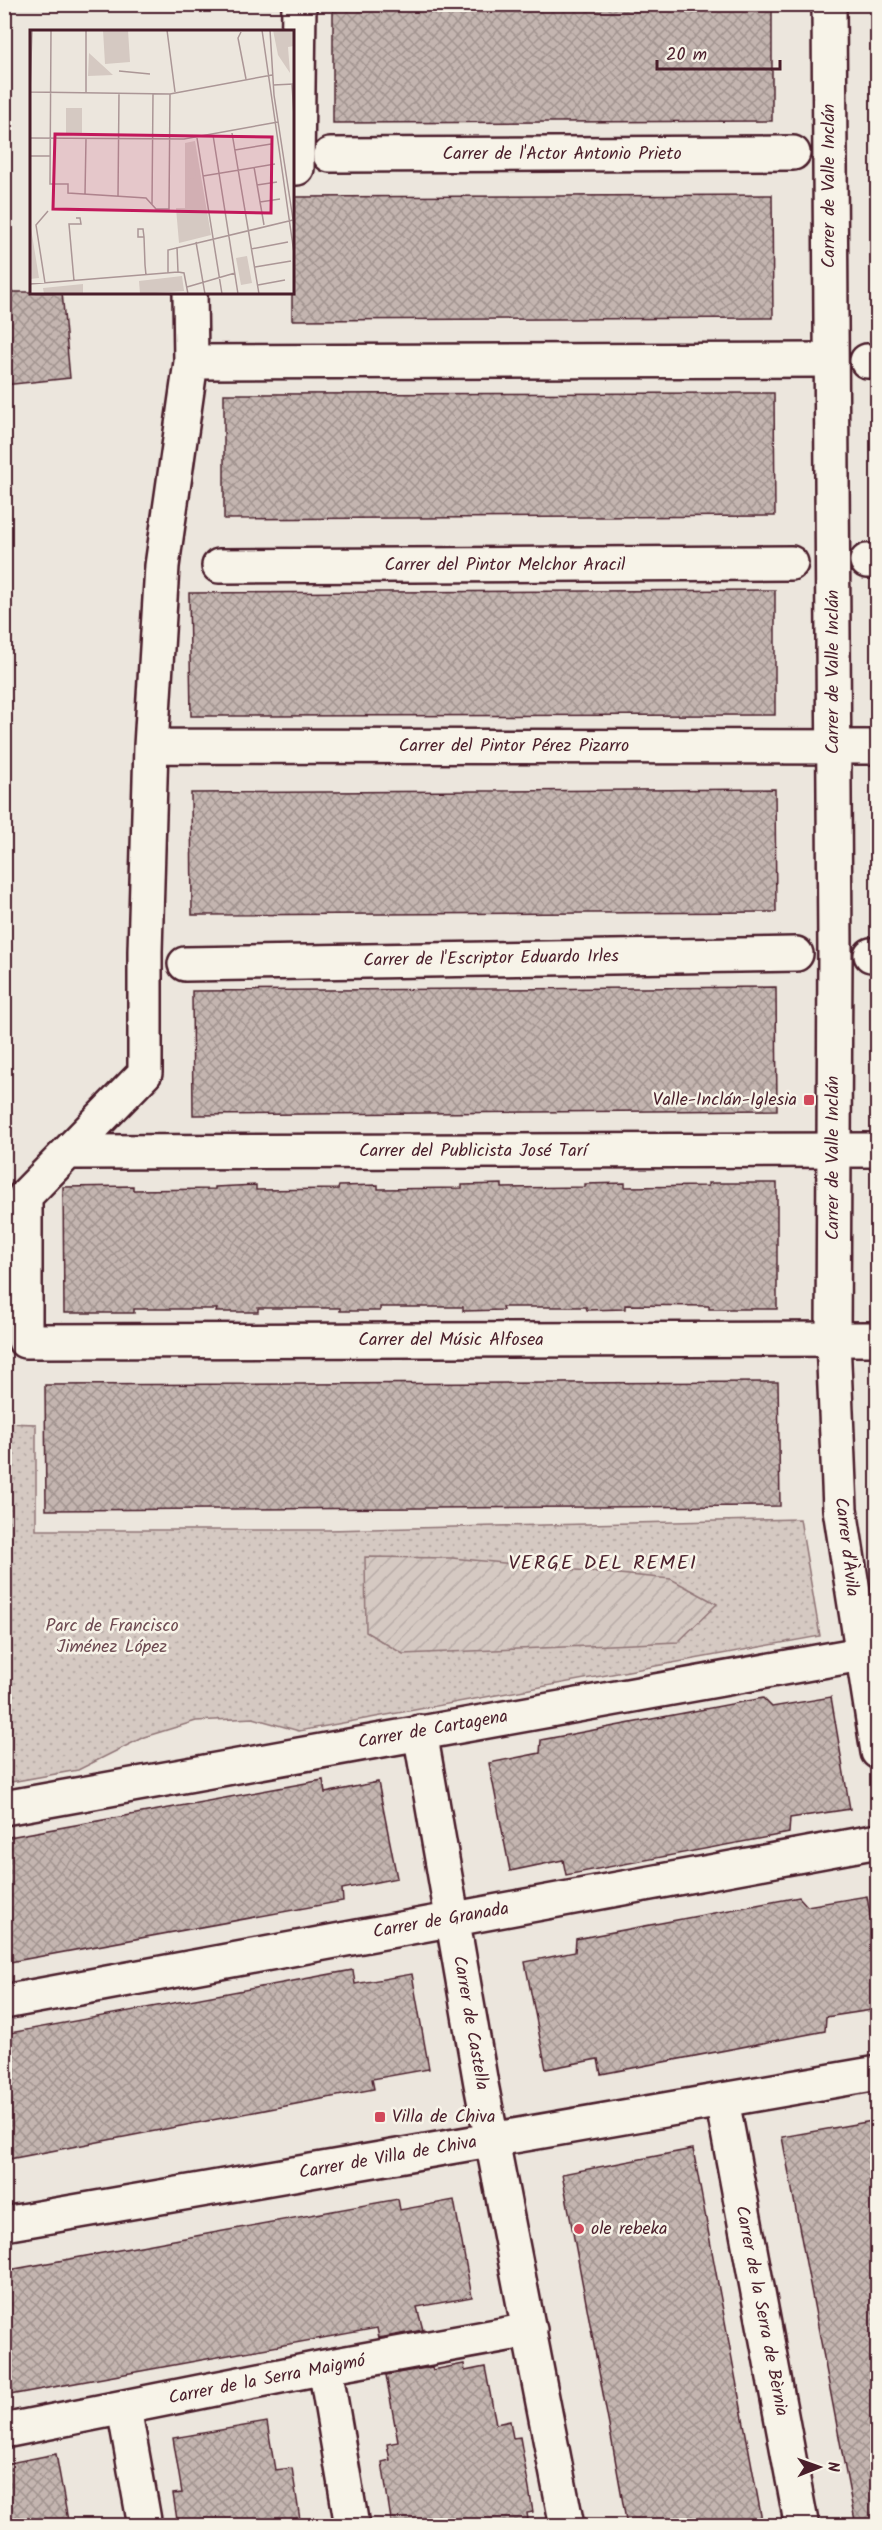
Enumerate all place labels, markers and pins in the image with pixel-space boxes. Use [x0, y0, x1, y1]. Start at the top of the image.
place label: Valle-Inclán-Iglesia [653, 1086, 797, 1115]
marker: Valle-Inclán-Iglesia [802, 1093, 816, 1107]
place label: Villa de Chiva [392, 2103, 495, 2132]
marker: Villa de Chiva [373, 2110, 387, 2124]
place label: ole rebeka [591, 2215, 667, 2244]
marker: ole rebeka [572, 2222, 586, 2236]

